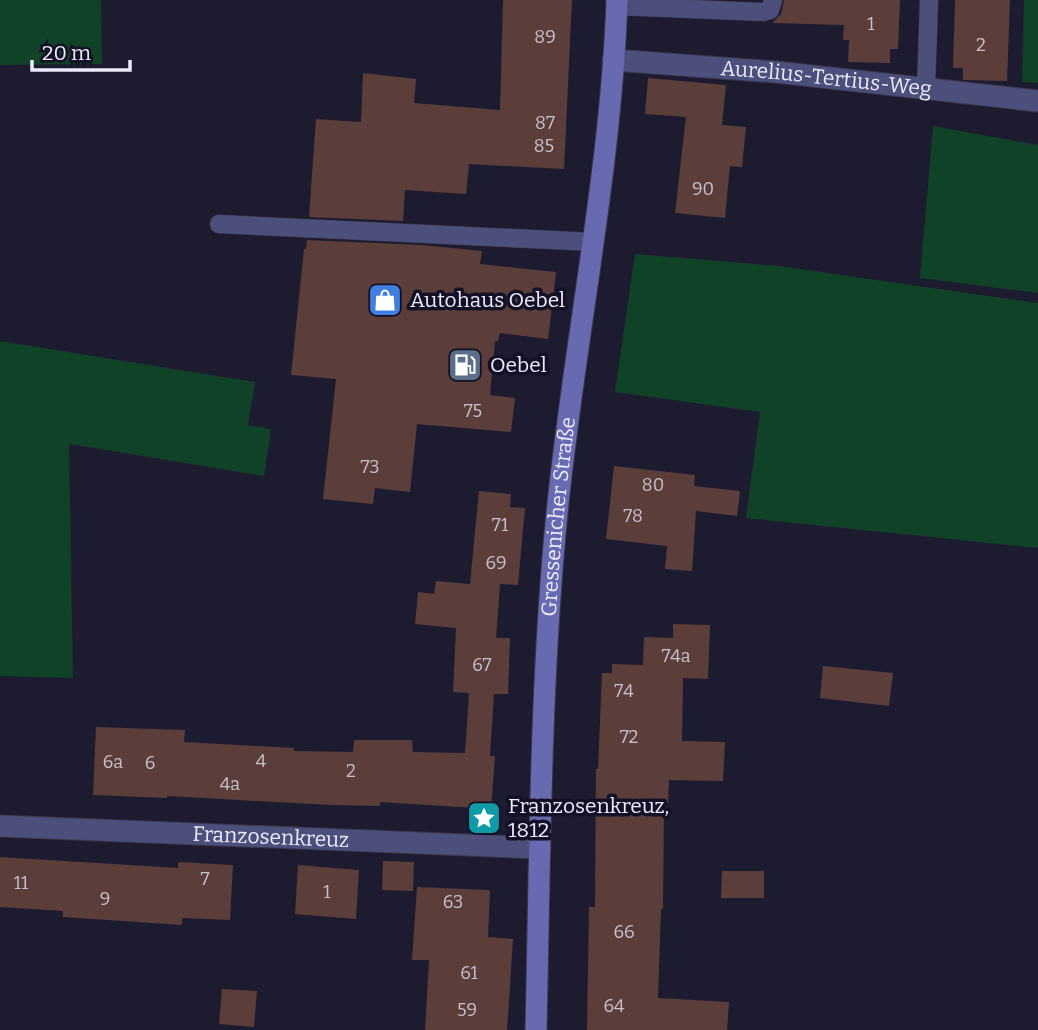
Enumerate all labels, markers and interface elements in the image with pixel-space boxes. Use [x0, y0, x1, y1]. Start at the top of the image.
house number: 1 [867, 13, 875, 35]
house number: 89 [534, 26, 556, 48]
scale bar [32, 28, 130, 72]
house number: 2 [976, 34, 986, 56]
text: 20 m [42, 40, 91, 66]
street label: Aurelius-Tertius-Weg [720, 55, 933, 102]
house number: 87 [535, 112, 555, 134]
house number: 85 [534, 135, 554, 157]
house number: 90 [692, 178, 714, 200]
shop icon: Autohaus Oebel [366, 281, 404, 319]
place label: Autohaus Oebel [410, 287, 565, 313]
fuel station icon: Oebel [446, 346, 484, 384]
place label: Oebel [490, 352, 547, 378]
house number: 75 [464, 400, 482, 422]
street label: Gressenicher Straße [536, 415, 581, 617]
house number: 73 [361, 456, 379, 478]
house number: 80 [642, 474, 664, 496]
house number: 78 [623, 505, 643, 527]
house number: 71 [492, 514, 509, 536]
house number: 69 [485, 552, 507, 574]
house number: 74a [661, 645, 691, 667]
house number: 67 [472, 654, 492, 676]
house number: 74 [614, 680, 634, 702]
house number: 72 [620, 726, 638, 748]
house number: 4 [256, 750, 267, 772]
house number: 6a [103, 751, 123, 773]
house number: 6 [145, 752, 155, 774]
house number: 2 [346, 760, 356, 782]
house number: 4a [220, 773, 240, 795]
place label: Franzosenkreuz, 1812 [508, 793, 669, 843]
place icon: Franzosenkreuz, 1812 [465, 799, 503, 837]
street label: Franzosenkreuz [192, 821, 350, 853]
house number: 7 [200, 868, 210, 890]
house number: 11 [14, 872, 29, 894]
house number: 1 [323, 881, 331, 903]
house number: 9 [100, 888, 110, 910]
house number: 63 [443, 891, 463, 913]
house number: 66 [613, 921, 635, 943]
house number: 61 [460, 962, 479, 984]
house number: 64 [603, 995, 625, 1017]
house number: 59 [457, 999, 477, 1021]

